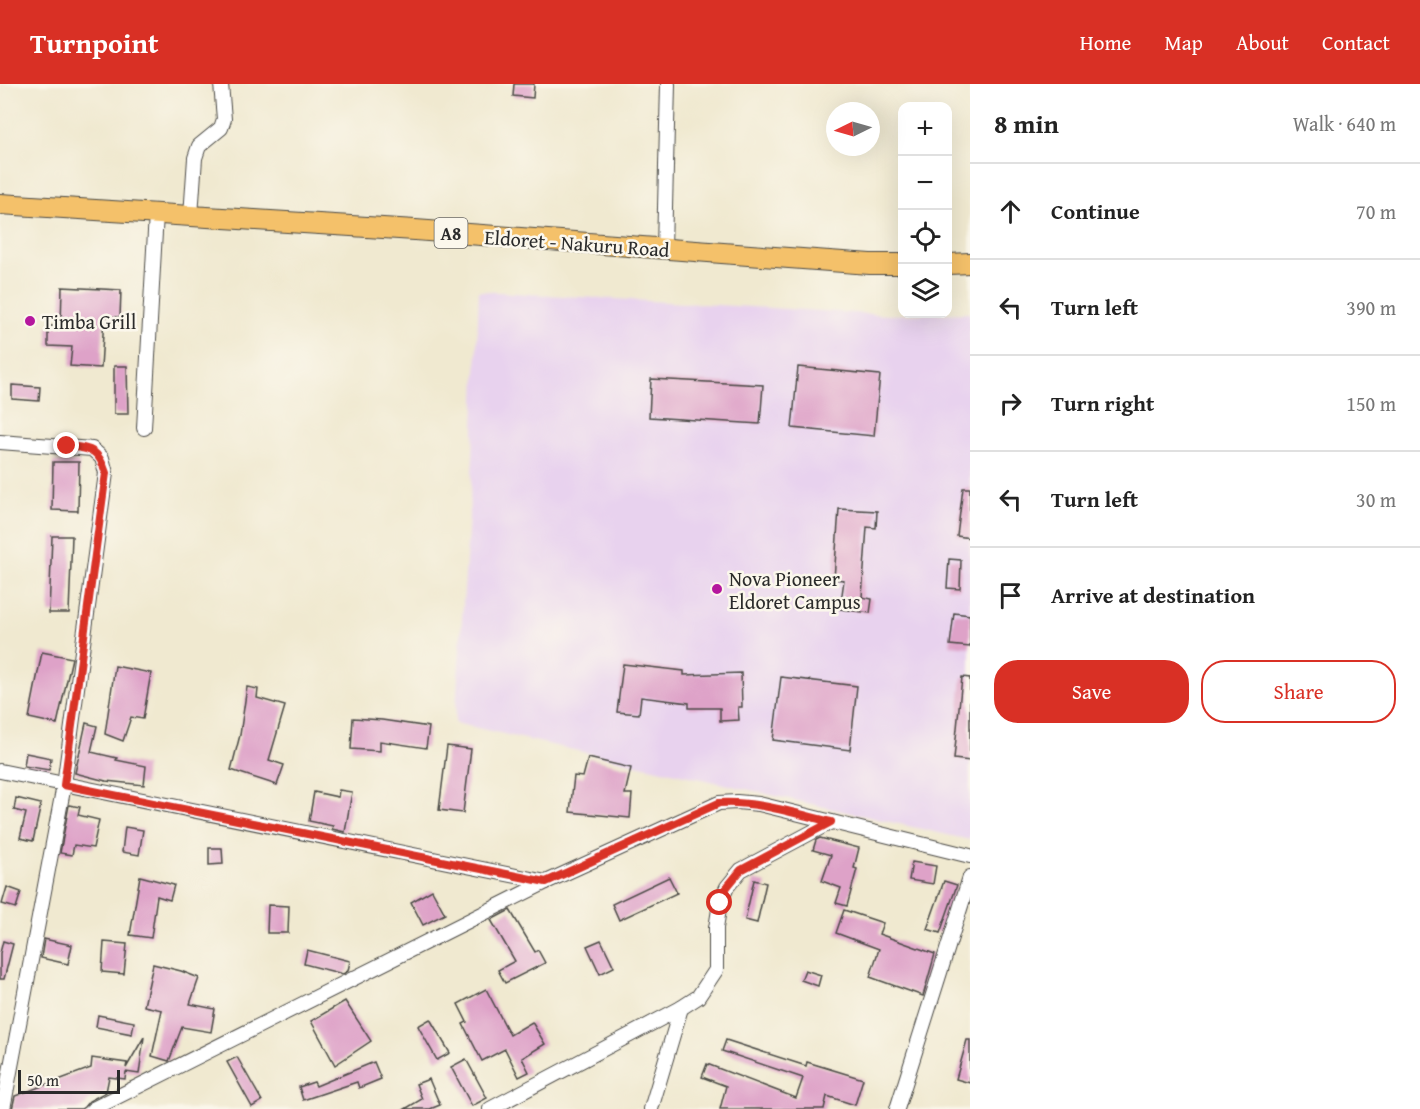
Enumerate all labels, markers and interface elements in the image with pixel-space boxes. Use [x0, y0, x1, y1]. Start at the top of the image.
text: Turnpoint [30, 22, 159, 63]
text: Home [1080, 27, 1131, 58]
text: Map [1164, 27, 1203, 58]
text: About [1236, 27, 1289, 58]
text: Contact [1322, 27, 1390, 58]
north arrow [826, 102, 880, 156]
map controls [898, 102, 952, 318]
button: + [898, 102, 952, 156]
text: 8 min [994, 104, 1059, 143]
text: Walk · 640 m [1293, 109, 1396, 138]
button: − [898, 156, 952, 210]
icon: ahead [994, 195, 1027, 228]
text: Continue [1051, 195, 1140, 227]
text: 70 m [1356, 197, 1396, 226]
button: locate [898, 210, 952, 264]
road number: A8 [434, 218, 468, 248]
street label: Eldoret - Nakuru Road [483, 222, 671, 264]
button: layers [898, 264, 952, 318]
icon: left [994, 291, 1027, 324]
text: Turn left [1051, 291, 1138, 323]
text: 390 m [1346, 293, 1396, 322]
place label: Timba Grill [42, 307, 137, 336]
marker: Timba Grill [23, 314, 37, 328]
icon: right [994, 387, 1027, 420]
text: Turn right [1051, 387, 1154, 419]
text: 150 m [1346, 389, 1396, 418]
route end [53, 432, 79, 458]
icon: left [994, 483, 1027, 516]
text: Turn left [1051, 483, 1138, 515]
text: 30 m [1356, 485, 1396, 514]
place label: Nova Pioneer Eldoret Campus [729, 564, 861, 616]
icon: arrive [994, 579, 1027, 612]
text: Arrive at destination [1051, 579, 1255, 611]
marker: Nova Pioneer Eldoret Campus [710, 582, 724, 596]
button: Save [994, 660, 1189, 723]
button: Share [1201, 660, 1396, 723]
route start [706, 889, 732, 915]
scale bar [18, 1067, 120, 1094]
text: 50 m [27, 1068, 59, 1092]

